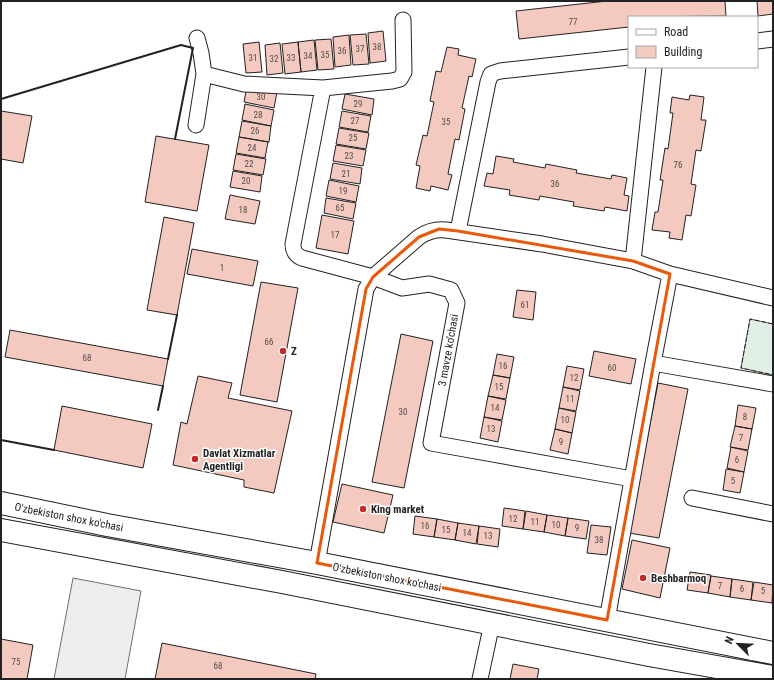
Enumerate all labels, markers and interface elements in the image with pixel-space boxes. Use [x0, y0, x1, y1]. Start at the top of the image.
legend [628, 16, 758, 68]
house number: 77 [569, 17, 578, 27]
text: Road [664, 25, 688, 39]
house number: 38 [373, 42, 381, 52]
house number: 37 [356, 44, 365, 54]
text: Building [664, 45, 702, 59]
house number: 36 [338, 46, 346, 56]
house number: 35 [321, 50, 330, 60]
house number: 34 [304, 51, 313, 61]
house number: 31 [249, 53, 257, 63]
house number: 33 [287, 53, 295, 63]
house number: 32 [270, 54, 279, 64]
house number: 30 [257, 92, 265, 102]
house number: 29 [354, 99, 362, 109]
house number: 28 [254, 110, 262, 120]
house number: 27 [351, 116, 360, 126]
house number: 35 [442, 117, 451, 127]
house number: 26 [251, 126, 259, 136]
house number: 25 [349, 133, 358, 143]
house number: 24 [248, 143, 257, 153]
house number: 23 [345, 151, 353, 161]
house number: 22 [245, 159, 254, 169]
house number: 76 [674, 160, 682, 170]
house number: 21 [342, 169, 350, 179]
house number: 20 [242, 176, 250, 186]
house number: 36 [551, 179, 559, 189]
house number: 19 [339, 186, 347, 196]
house number: 65 [336, 203, 345, 213]
house number: 18 [239, 205, 247, 215]
house number: 17 [331, 230, 340, 240]
house number: 1 [220, 263, 224, 273]
house number: 61 [521, 300, 529, 310]
street label: 3 mavze ko'chasi [436, 313, 461, 387]
house number: 66 [265, 337, 273, 347]
place label: Z [291, 345, 297, 358]
marker: Z [278, 346, 288, 356]
house number: 68 [83, 353, 91, 363]
house number: 16 [499, 361, 507, 371]
house number: 60 [608, 363, 616, 373]
house number: 12 [570, 373, 579, 383]
house number: 15 [495, 382, 504, 392]
house number: 11 [566, 394, 574, 404]
house number: 14 [491, 403, 500, 413]
house number: 30 [399, 407, 407, 417]
house number: 8 [743, 412, 747, 422]
house number: 10 [561, 415, 569, 425]
house number: 13 [487, 424, 495, 434]
house number: 7 [739, 433, 744, 443]
house number: 9 [559, 437, 563, 447]
place label: Davlat Xizmatlar Agentligi [203, 447, 276, 473]
marker: Davlat Xizmatlar Agentligi [190, 454, 200, 464]
house number: 6 [735, 455, 739, 465]
house number: 5 [731, 476, 736, 486]
street label: O'zbekiston shox ko'chasi [13, 501, 124, 534]
place label: King market [371, 503, 425, 516]
marker: King market [358, 504, 368, 514]
house number: 12 [509, 514, 518, 524]
house number: 11 [531, 517, 539, 527]
house number: 10 [552, 520, 560, 530]
house number: 16 [421, 521, 429, 531]
house number: 9 [575, 523, 579, 533]
house number: 15 [442, 525, 451, 535]
house number: 14 [463, 528, 472, 538]
house number: 13 [484, 531, 492, 541]
house number: 38 [595, 535, 603, 545]
street label: O'zbekiston shox ko'chasi [331, 561, 442, 594]
place label: Beshbarmoq [651, 572, 706, 585]
marker: Beshbarmoq [638, 573, 648, 583]
house number: 7 [718, 581, 723, 591]
house number: 6 [740, 584, 744, 594]
house number: 5 [761, 586, 766, 596]
north arrow [718, 624, 758, 664]
text: N [722, 634, 737, 646]
house number: 75 [12, 657, 21, 667]
house number: 68 [214, 661, 222, 671]

